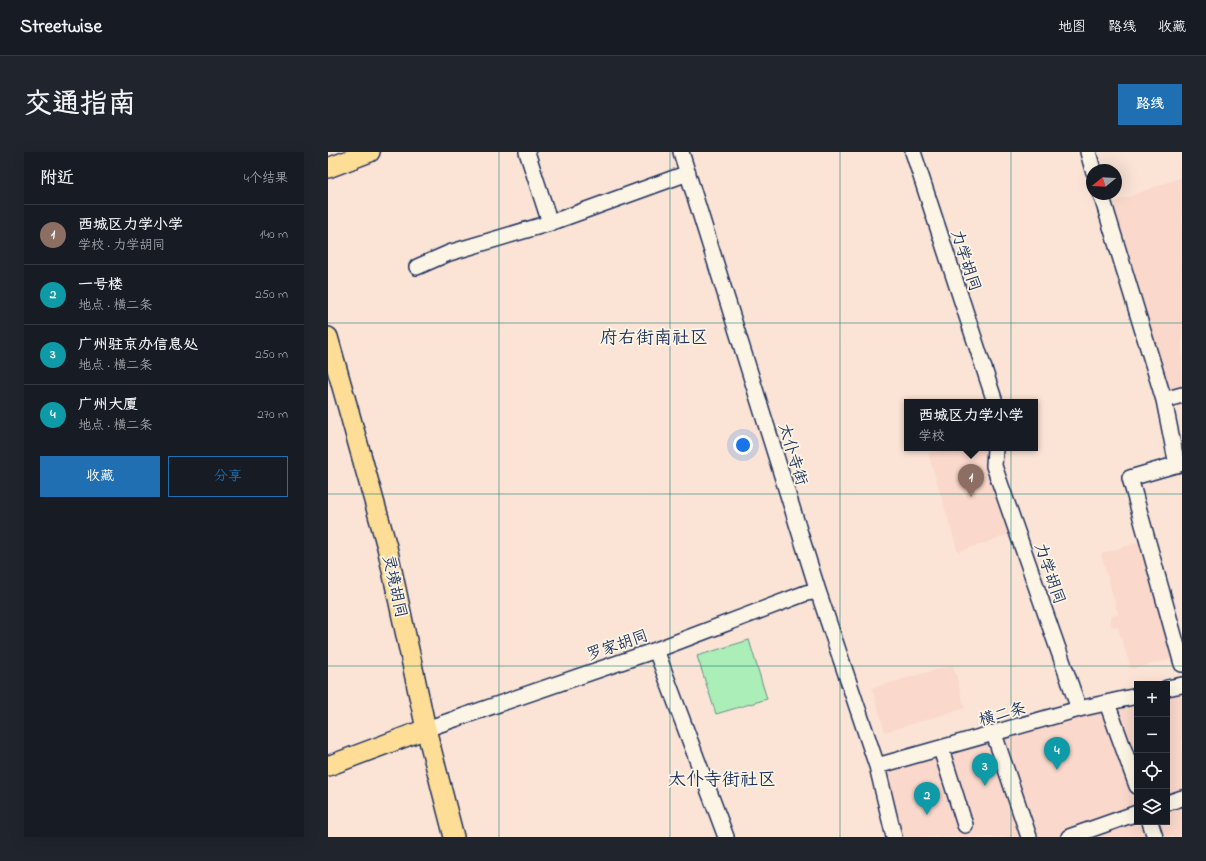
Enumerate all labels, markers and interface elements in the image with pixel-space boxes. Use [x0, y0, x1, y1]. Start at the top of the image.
text: Streetwise [20, 14, 102, 41]
text: 地图 [1058, 17, 1086, 38]
text: 路线 [1108, 17, 1136, 38]
text: 收藏 [1158, 17, 1186, 38]
button: 路线 [1118, 84, 1182, 125]
text: 交通指南 [24, 85, 136, 126]
north arrow [1086, 164, 1122, 200]
text: 附近 [40, 166, 74, 191]
text: 4个结果 [244, 169, 288, 188]
text: 西城区力学小学 [78, 214, 183, 236]
text: 1 [51, 225, 55, 244]
text: 140 m [260, 225, 288, 244]
street label: 力学胡同 [944, 226, 986, 295]
text: 学校 · 力学胡同 [78, 236, 165, 255]
text: 一号楼 [78, 274, 123, 296]
text: 2 [50, 285, 56, 304]
text: 250 m [255, 285, 288, 304]
text: 地点 · 横二条 [78, 296, 152, 315]
district label: 府右街南社区 [600, 326, 708, 352]
text: 广州驻京办信息处 [78, 334, 198, 356]
text: 3 [50, 345, 56, 364]
text: 250 m [255, 345, 288, 364]
text: 地点 · 横二条 [78, 356, 152, 375]
text: 广州大厦 [78, 394, 138, 416]
popup [904, 399, 1038, 451]
text: 4 [50, 405, 56, 424]
text: 270 m [257, 405, 288, 424]
text: 西城区力学小学 [918, 405, 1024, 427]
text: 地点 · 横二条 [78, 416, 152, 435]
street label: 太仆寺街 [771, 420, 813, 489]
text: 学校 [918, 427, 945, 446]
your location [733, 435, 753, 455]
button: 收藏 [40, 456, 160, 497]
button: 分享 [168, 456, 288, 497]
pin: 1 [958, 464, 984, 497]
street label: 力学胡同 [1027, 539, 1071, 608]
street label: 灵境胡同 [376, 553, 412, 620]
street label: 罗家胡同 [583, 624, 652, 668]
map controls [1134, 681, 1170, 825]
button: + [1134, 681, 1170, 717]
street label: 横二条 [976, 697, 1029, 733]
button: − [1134, 717, 1170, 753]
pin: 4 [1044, 737, 1070, 770]
pin: 3 [972, 753, 998, 786]
button: locate [1134, 753, 1170, 789]
district label: 太仆寺街社区 [668, 768, 776, 794]
pin: 2 [914, 782, 940, 815]
button: layers [1134, 789, 1170, 825]

